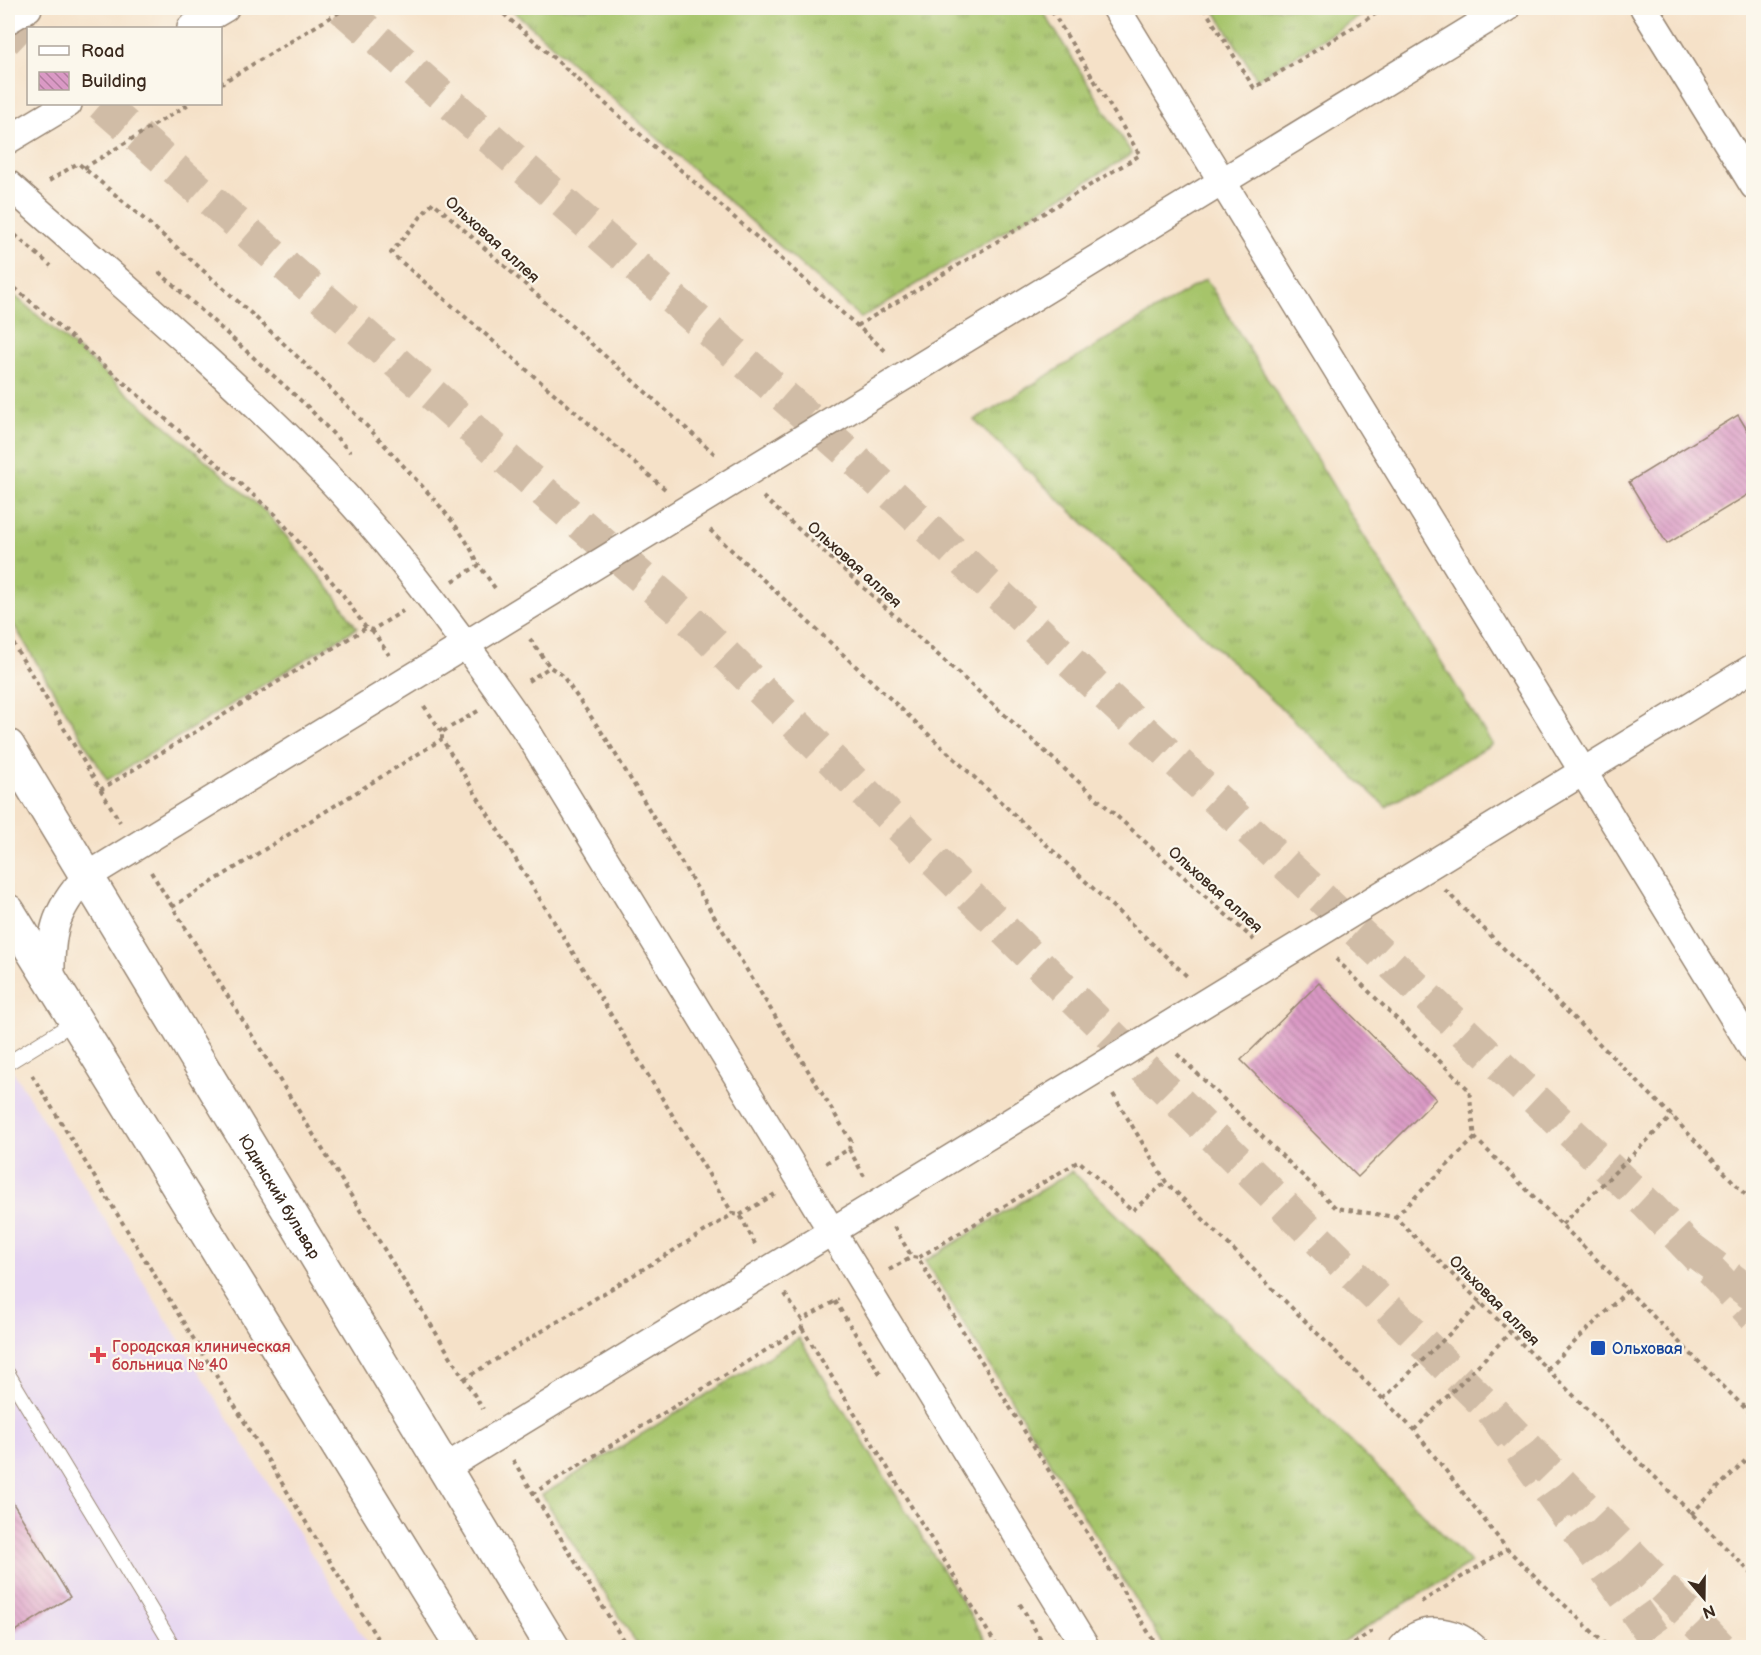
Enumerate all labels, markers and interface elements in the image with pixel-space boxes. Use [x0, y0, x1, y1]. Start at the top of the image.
legend [27, 27, 222, 105]
text: Road [81, 41, 125, 62]
text: Building [81, 71, 147, 92]
street label: Ольховая аллея [441, 193, 543, 288]
street label: Ольховая аллея [803, 518, 905, 613]
street label: Ольховая аллея [1164, 843, 1266, 938]
street label: Юдинский бульвар [234, 1131, 324, 1263]
street label: Ольховая аллея [1445, 1252, 1543, 1350]
place label: Городская клиническая больница № 40 [112, 1338, 291, 1375]
marker: Ольховая [1589, 1339, 1607, 1357]
place label: Ольховая [1612, 1340, 1683, 1359]
marker: Городская клиническая больница № 40 [89, 1346, 107, 1364]
north arrow [1674, 1568, 1734, 1628]
text: N [1700, 1600, 1718, 1622]

